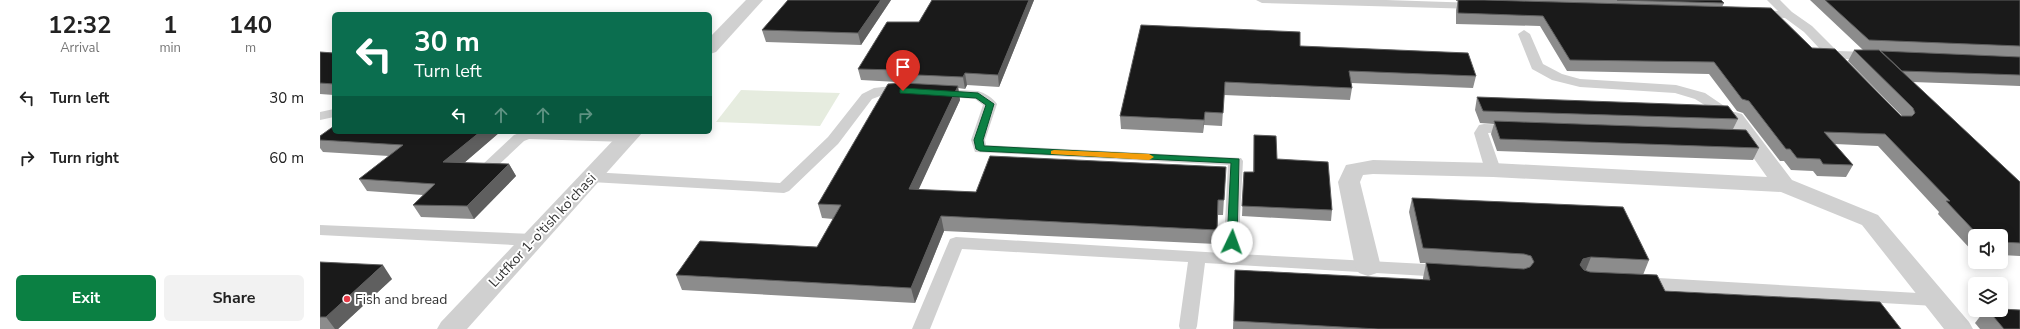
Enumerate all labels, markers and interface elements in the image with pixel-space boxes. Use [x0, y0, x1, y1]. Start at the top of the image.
text: 12:32 [48, 9, 111, 41]
text: 1 [163, 9, 177, 41]
text: 140 [229, 9, 272, 41]
text: 30 m [414, 23, 480, 61]
icon: left [348, 28, 400, 80]
text: Arrival [60, 39, 99, 57]
text: min [159, 39, 181, 57]
text: m [245, 39, 256, 57]
pin [886, 50, 920, 91]
icon: arrive [892, 56, 914, 78]
text: Turn left [414, 59, 482, 83]
icon: left [16, 87, 38, 109]
text: Turn left [50, 88, 109, 108]
text: 30 m [269, 88, 304, 108]
icon: left [448, 104, 470, 126]
icon: ahead [490, 104, 512, 126]
icon: ahead [532, 104, 554, 126]
icon: right [574, 104, 596, 126]
icon: right [16, 147, 38, 169]
text: Turn right [50, 148, 119, 168]
text: 60 m [269, 148, 304, 168]
street label: Lutfkor 1-o'tish ko'chasi [484, 169, 600, 291]
position arrow [1211, 221, 1253, 263]
map controls [1968, 229, 2008, 317]
button: sound [1968, 229, 2008, 269]
button: Exit [16, 275, 156, 321]
button: Share [164, 275, 304, 321]
button: layers [1968, 277, 2008, 317]
place label: Fish and bread [355, 290, 447, 309]
marker: Fish and bread [342, 294, 352, 304]

